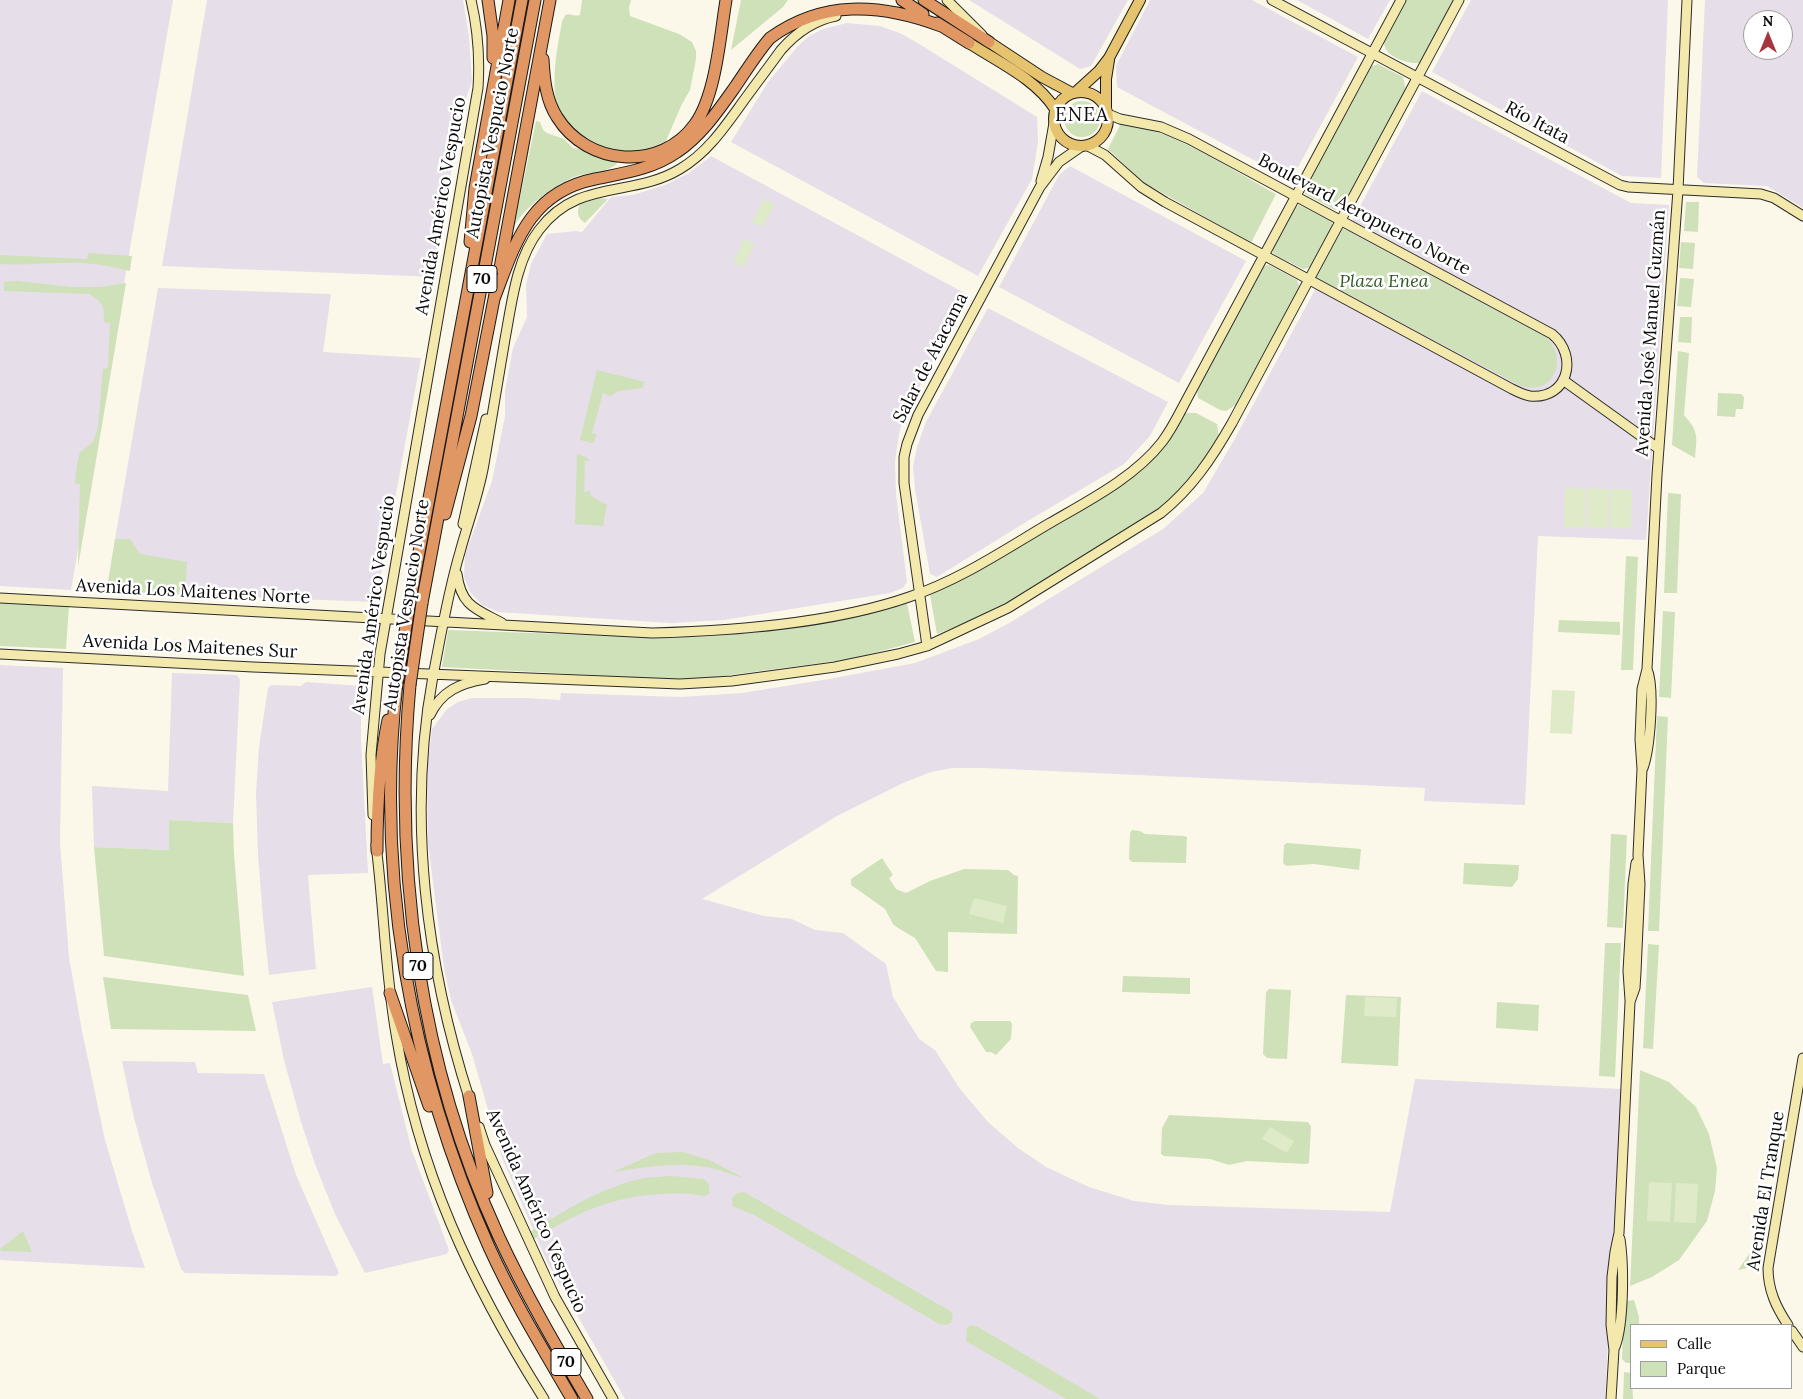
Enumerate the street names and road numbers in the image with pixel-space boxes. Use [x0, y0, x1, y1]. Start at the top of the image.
street label: Autopista Vespucio Norte [462, 26, 524, 240]
street label: Avenida Américo Vespucio [411, 95, 471, 317]
street label: Río Itata [1501, 97, 1573, 149]
street label: Boulevard Aeropuerto Norte [1254, 150, 1474, 280]
street label: Avenida José Manuel Guzmán [1632, 209, 1670, 457]
road number: 70 [467, 266, 497, 292]
street label: Salar de Atacama [889, 289, 973, 427]
street label: Avenida Américo Vespucio [348, 494, 400, 716]
street label: Autopista Vespucio Norte [380, 498, 434, 712]
street label: Avenida Los Maitenes Norte [75, 575, 311, 609]
street label: Avenida Los Maitenes Sur [82, 631, 298, 663]
road number: 70 [403, 952, 433, 979]
street label: Avenida Américo Vespucio [481, 1106, 591, 1316]
street label: Avenida El Tranque [1743, 1110, 1789, 1272]
road number: 70 [551, 1348, 581, 1375]

